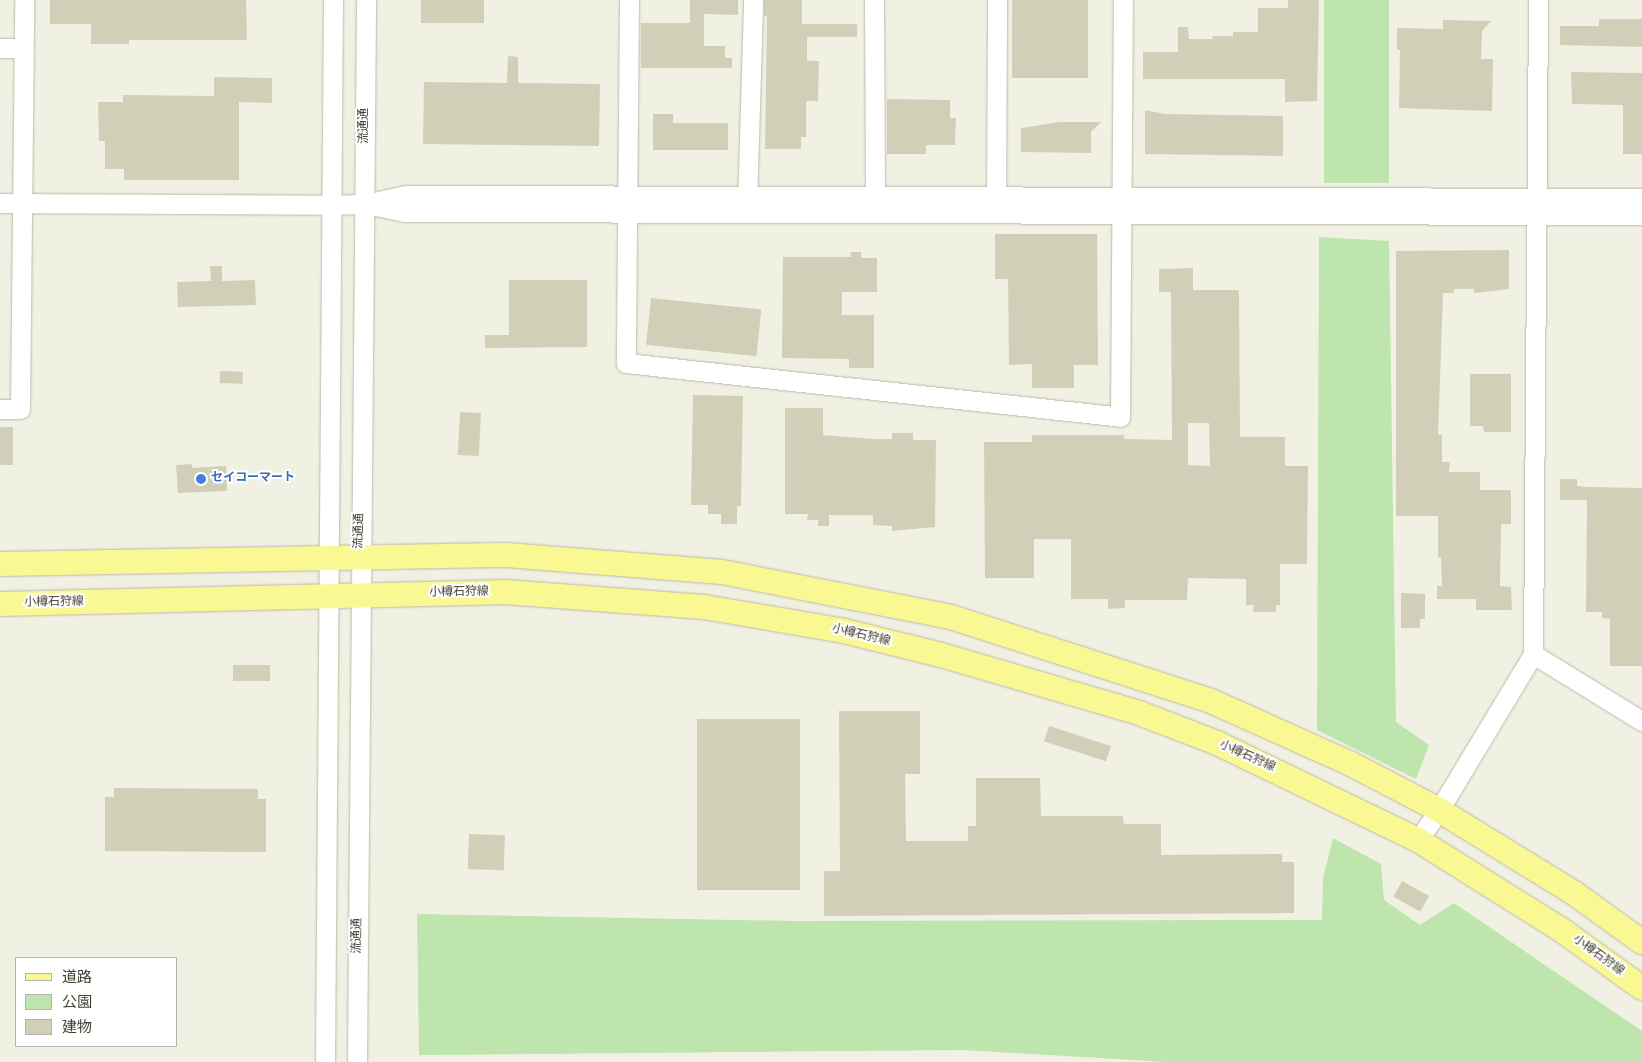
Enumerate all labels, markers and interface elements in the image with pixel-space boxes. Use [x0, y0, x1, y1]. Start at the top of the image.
street label: 流通通 [358, 108, 372, 144]
place label: セイコーマート [211, 472, 295, 486]
marker: セイコーマート [195, 473, 207, 485]
street label: 流通通 [352, 513, 368, 549]
street label: 小樽石狩線 [429, 585, 489, 601]
street label: 小樽石狩線 [24, 595, 84, 611]
street label: 小樽石狩線 [830, 622, 892, 650]
street label: 小樽石狩線 [1217, 738, 1277, 776]
street label: 流通通 [350, 918, 366, 954]
street label: 小樽石狩線 [1569, 933, 1627, 979]
legend [15, 957, 178, 1047]
text: 道路 [62, 969, 92, 988]
text: 公園 [62, 994, 92, 1013]
text: 建物 [62, 1019, 92, 1038]

